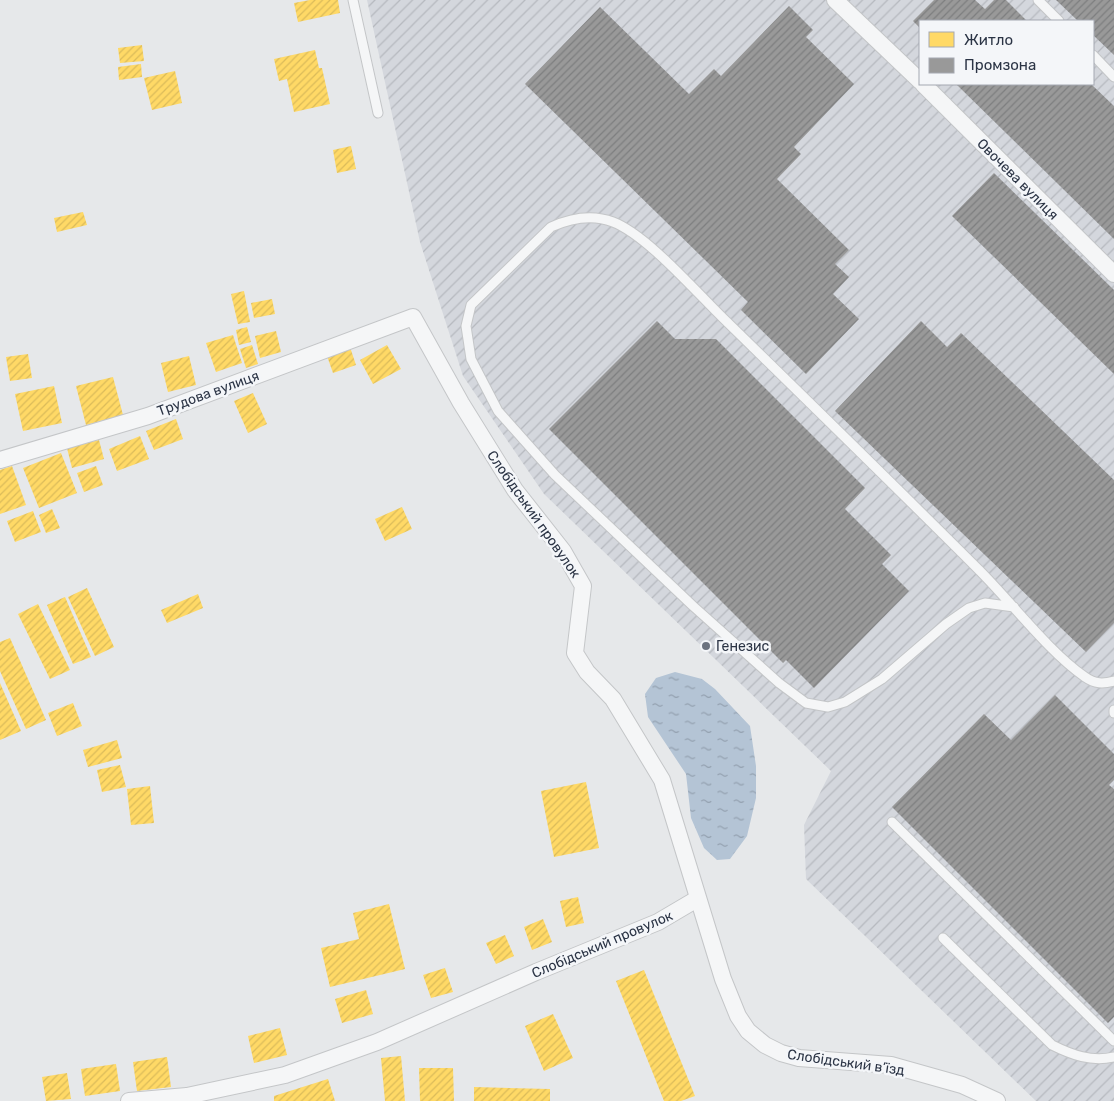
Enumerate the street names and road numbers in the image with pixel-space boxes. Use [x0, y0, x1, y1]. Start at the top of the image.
street label: Овочева вулиця [973, 135, 1062, 224]
street label: Трудова вулиця [155, 367, 262, 420]
street label: Слобідський провулок [483, 447, 584, 582]
street label: Слобідський провулок [529, 907, 676, 982]
street label: Слобідський в’їзд [786, 1046, 906, 1079]

